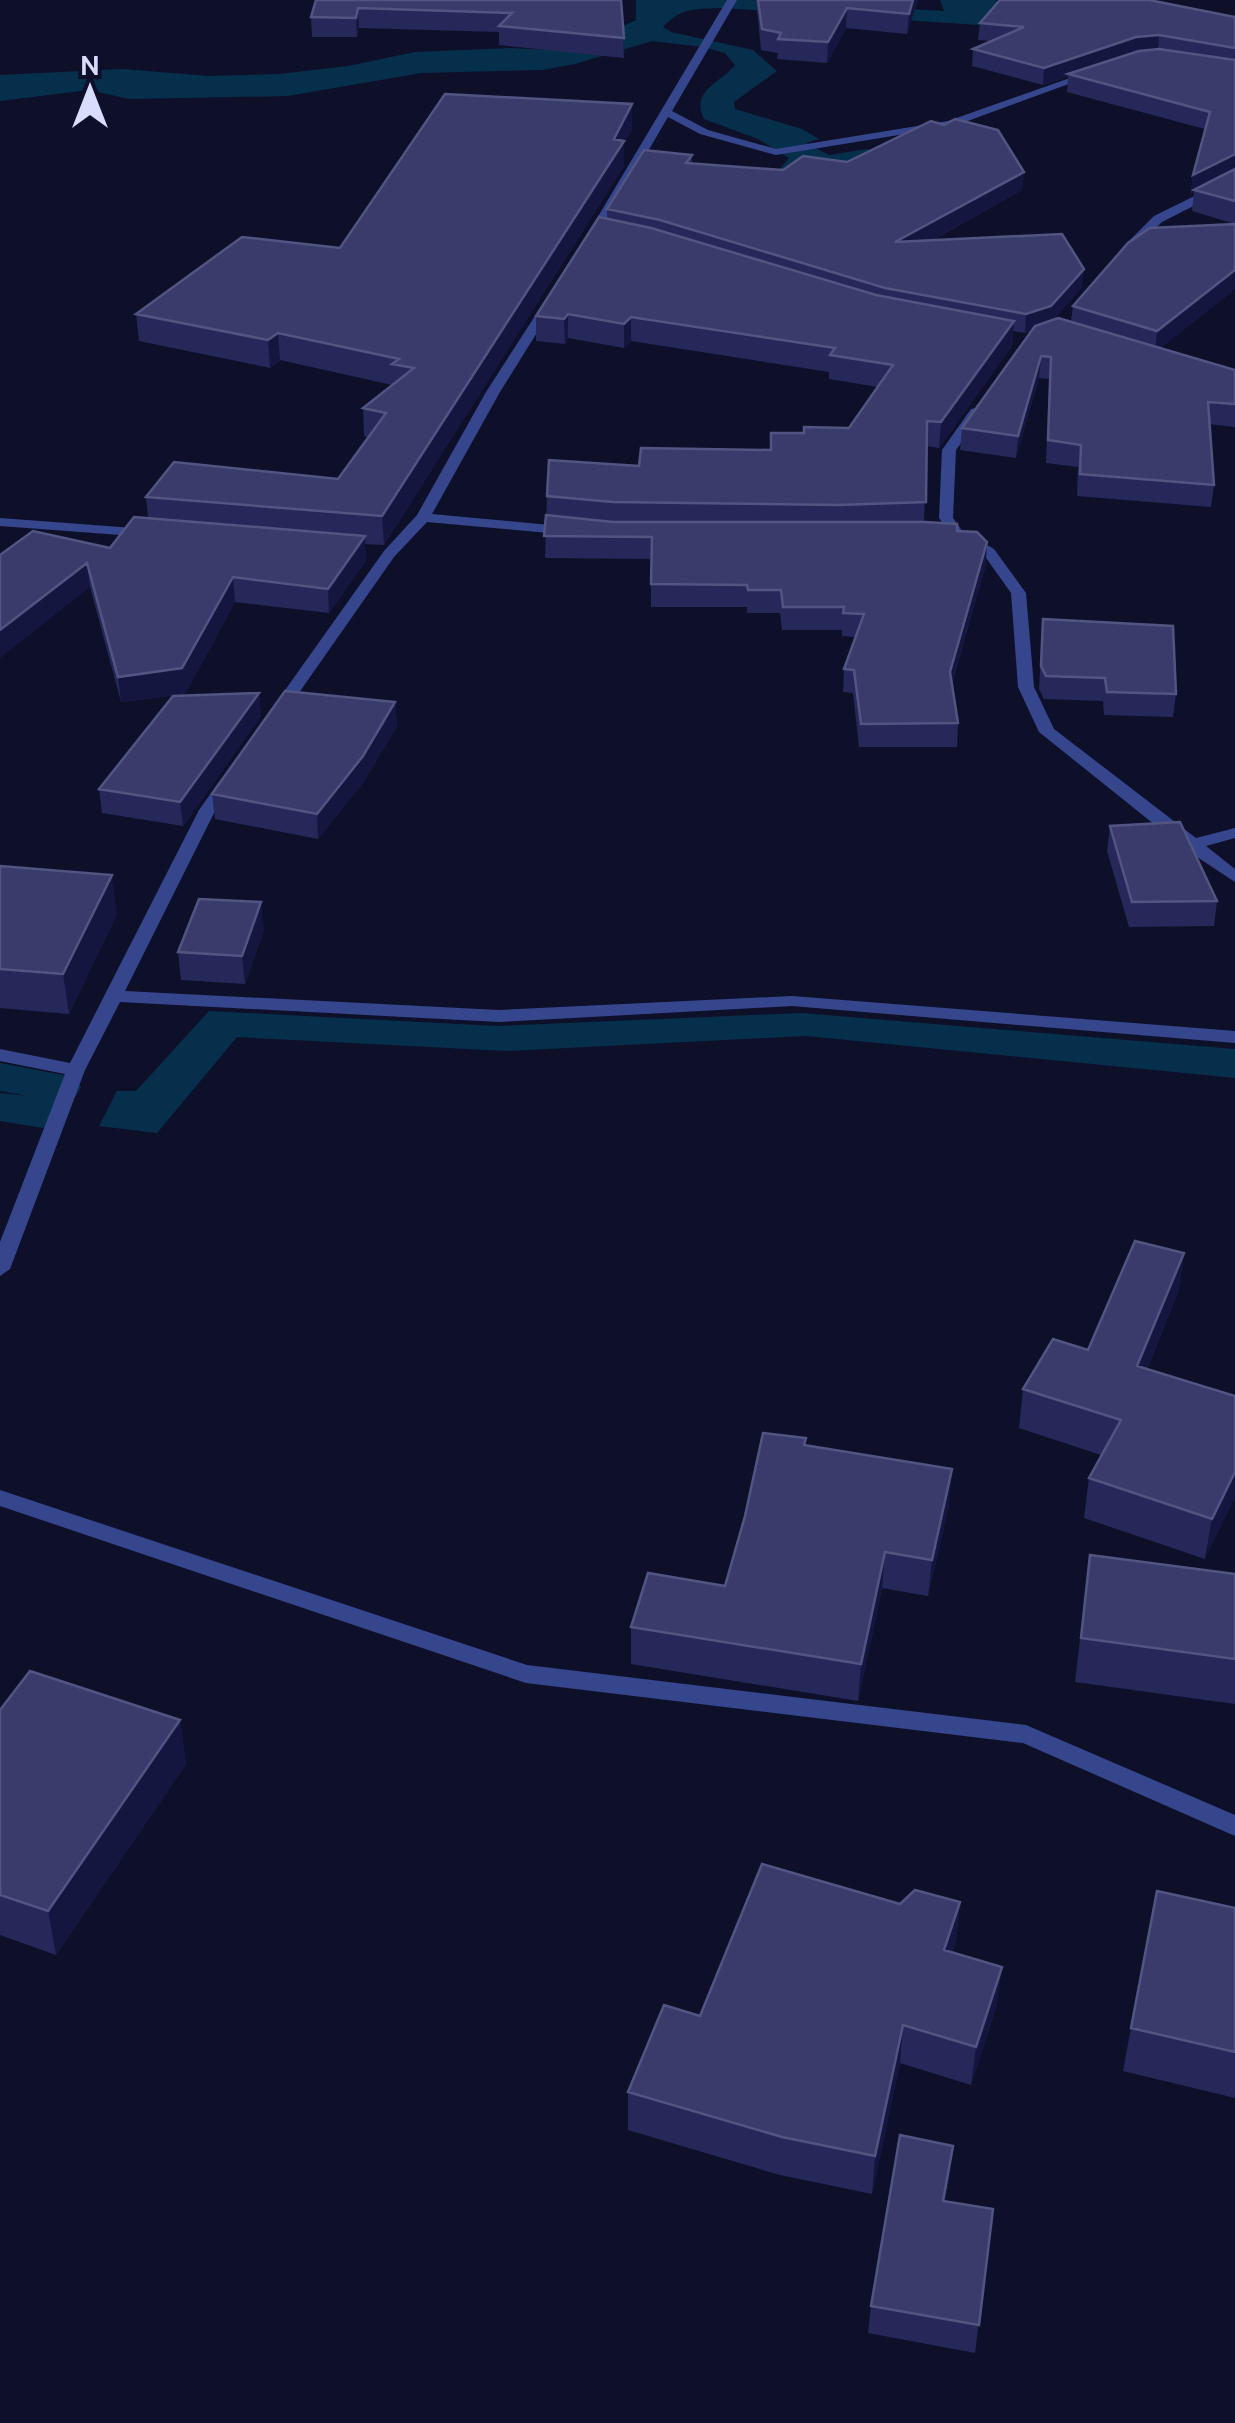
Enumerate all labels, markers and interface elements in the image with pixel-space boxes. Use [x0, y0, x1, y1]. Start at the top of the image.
north arrow [40, 40, 140, 140]
text: N [80, 48, 100, 82]

